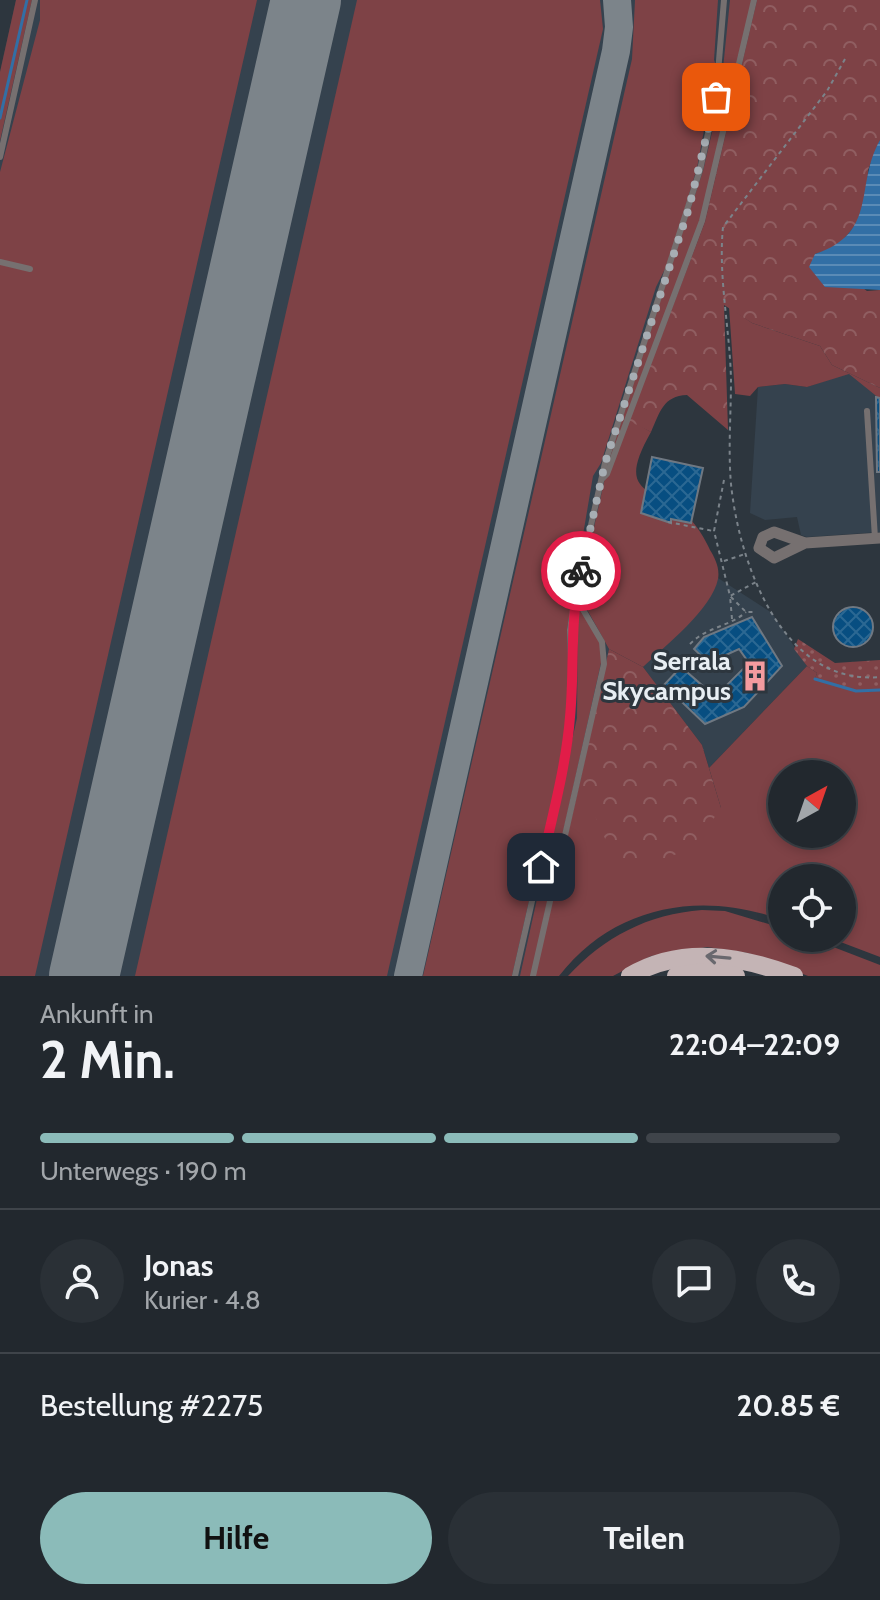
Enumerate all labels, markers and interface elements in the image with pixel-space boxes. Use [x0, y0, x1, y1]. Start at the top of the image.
pin [682, 63, 750, 131]
icon: bag [694, 75, 738, 119]
courier [541, 531, 621, 611]
icon: bike [559, 549, 603, 593]
place label: Serrala Skycampus [602, 645, 731, 707]
building icon: Serrala Skycampus [738, 659, 772, 693]
north arrow [768, 760, 856, 848]
map controls [768, 760, 856, 952]
pin [507, 833, 575, 901]
icon: home [519, 845, 563, 889]
button: locate [768, 864, 856, 952]
one-way arrow [705, 949, 732, 964]
text: Ankunft in [40, 998, 154, 1030]
text: 22:04–22:09 [669, 1026, 840, 1063]
text: 2 Min. [40, 1028, 175, 1091]
text: Unterwegs · 190 m [40, 1155, 247, 1187]
button: person [40, 1239, 124, 1323]
button: chat [652, 1239, 736, 1323]
button: phone [756, 1239, 840, 1323]
text: Jonas [144, 1247, 213, 1284]
text: Kurier · 4.8 [144, 1284, 261, 1316]
text: Bestellung #2275 [40, 1387, 263, 1424]
text: 20.85 € [736, 1387, 840, 1424]
button: Hilfe [40, 1492, 432, 1584]
button: Teilen [448, 1492, 840, 1584]

